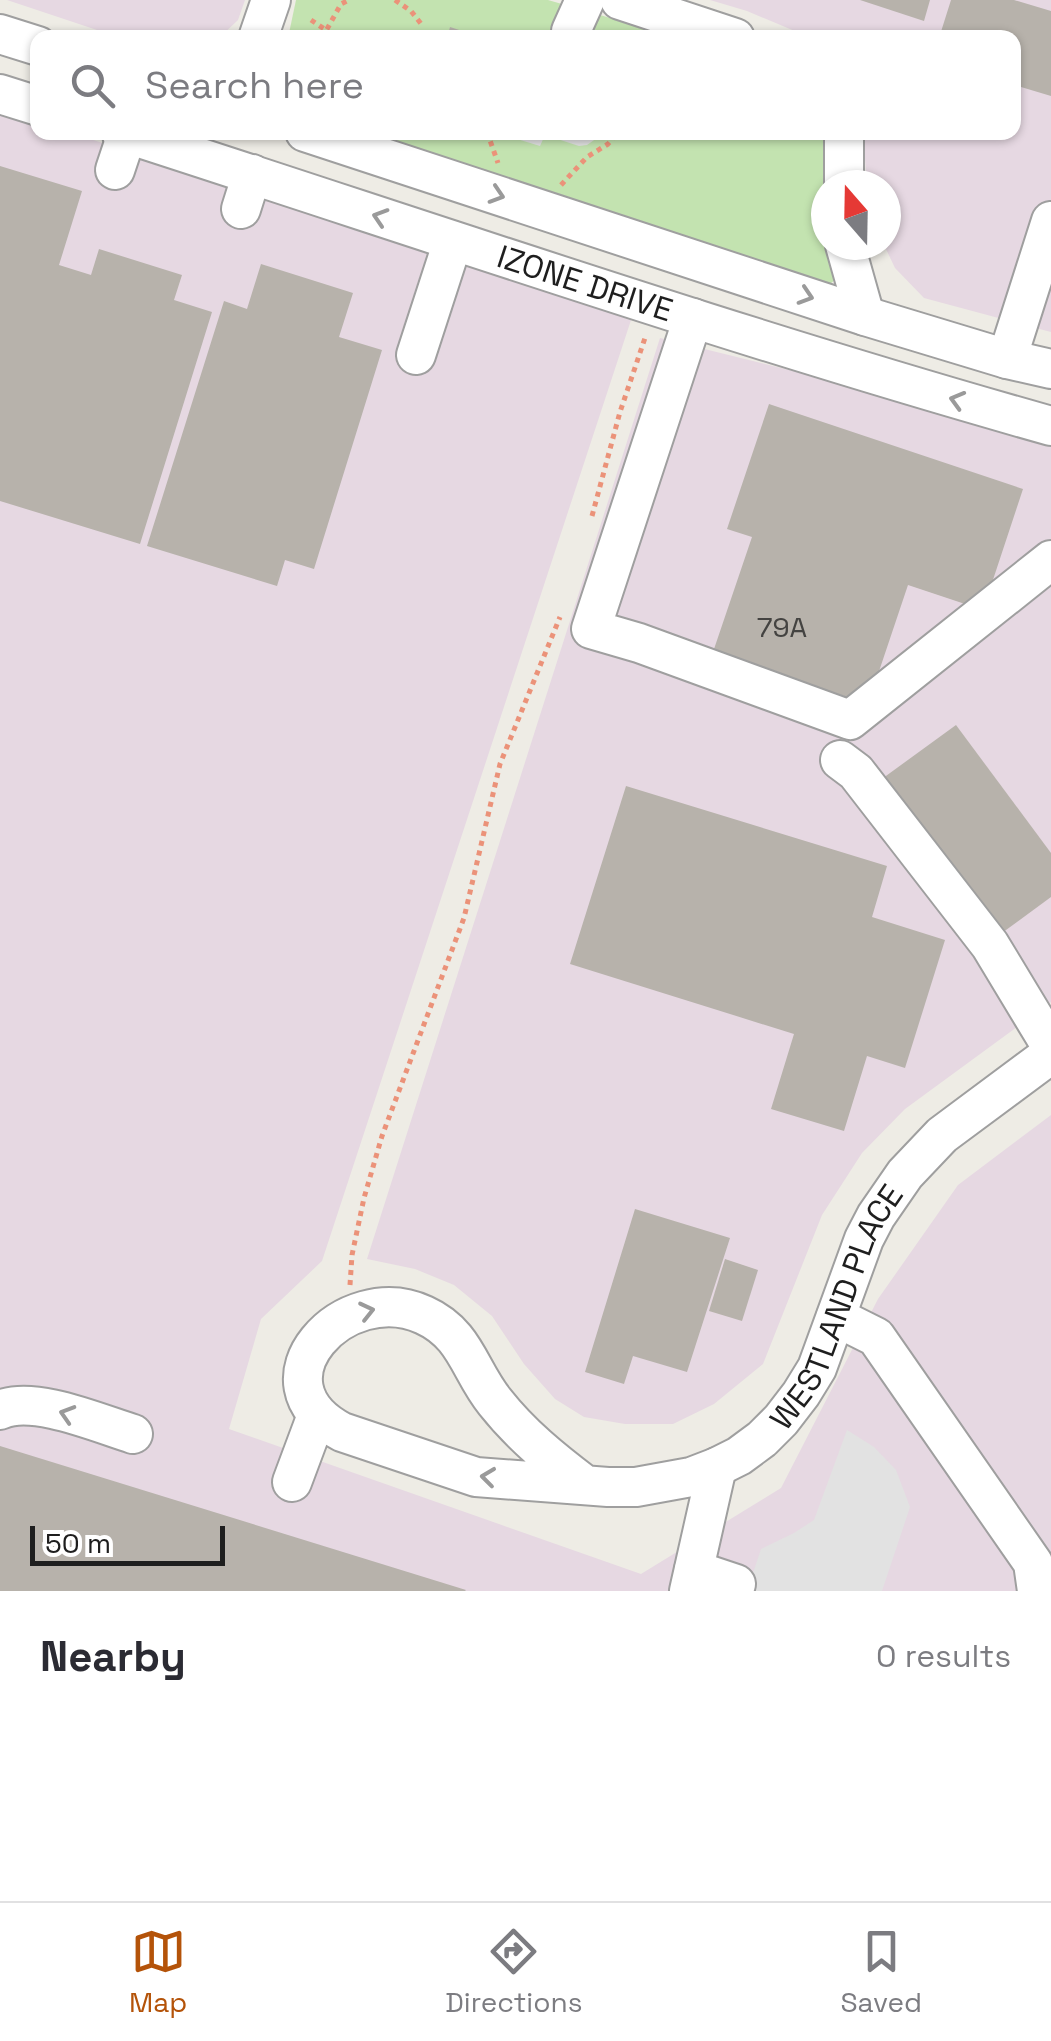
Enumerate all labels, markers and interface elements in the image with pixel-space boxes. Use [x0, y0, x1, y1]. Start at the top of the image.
search box [30, 30, 1021, 140]
icon: search [65, 58, 120, 113]
text: Search here [145, 61, 364, 109]
north arrow [811, 170, 901, 260]
one-way arrow [488, 183, 505, 204]
one-way arrow [373, 208, 390, 228]
street label: IZONE DRIVE [492, 236, 678, 330]
one-way arrow [797, 285, 814, 305]
one-way arrow [949, 390, 966, 411]
house number: 79A [757, 609, 807, 645]
street label: WESTLAND PLACE [761, 1177, 912, 1437]
one-way arrow [359, 1302, 376, 1323]
one-way arrow [59, 1405, 76, 1426]
one-way arrow [480, 1467, 496, 1488]
scale bar [30, 1521, 225, 1566]
text: 50 m [45, 1525, 111, 1561]
text: Nearby [40, 1630, 186, 1683]
text: 0 results [876, 1636, 1011, 1676]
tab: Map [129, 1924, 187, 2020]
tab: Directions [445, 1924, 582, 2020]
tab: Saved [840, 1924, 922, 2020]

